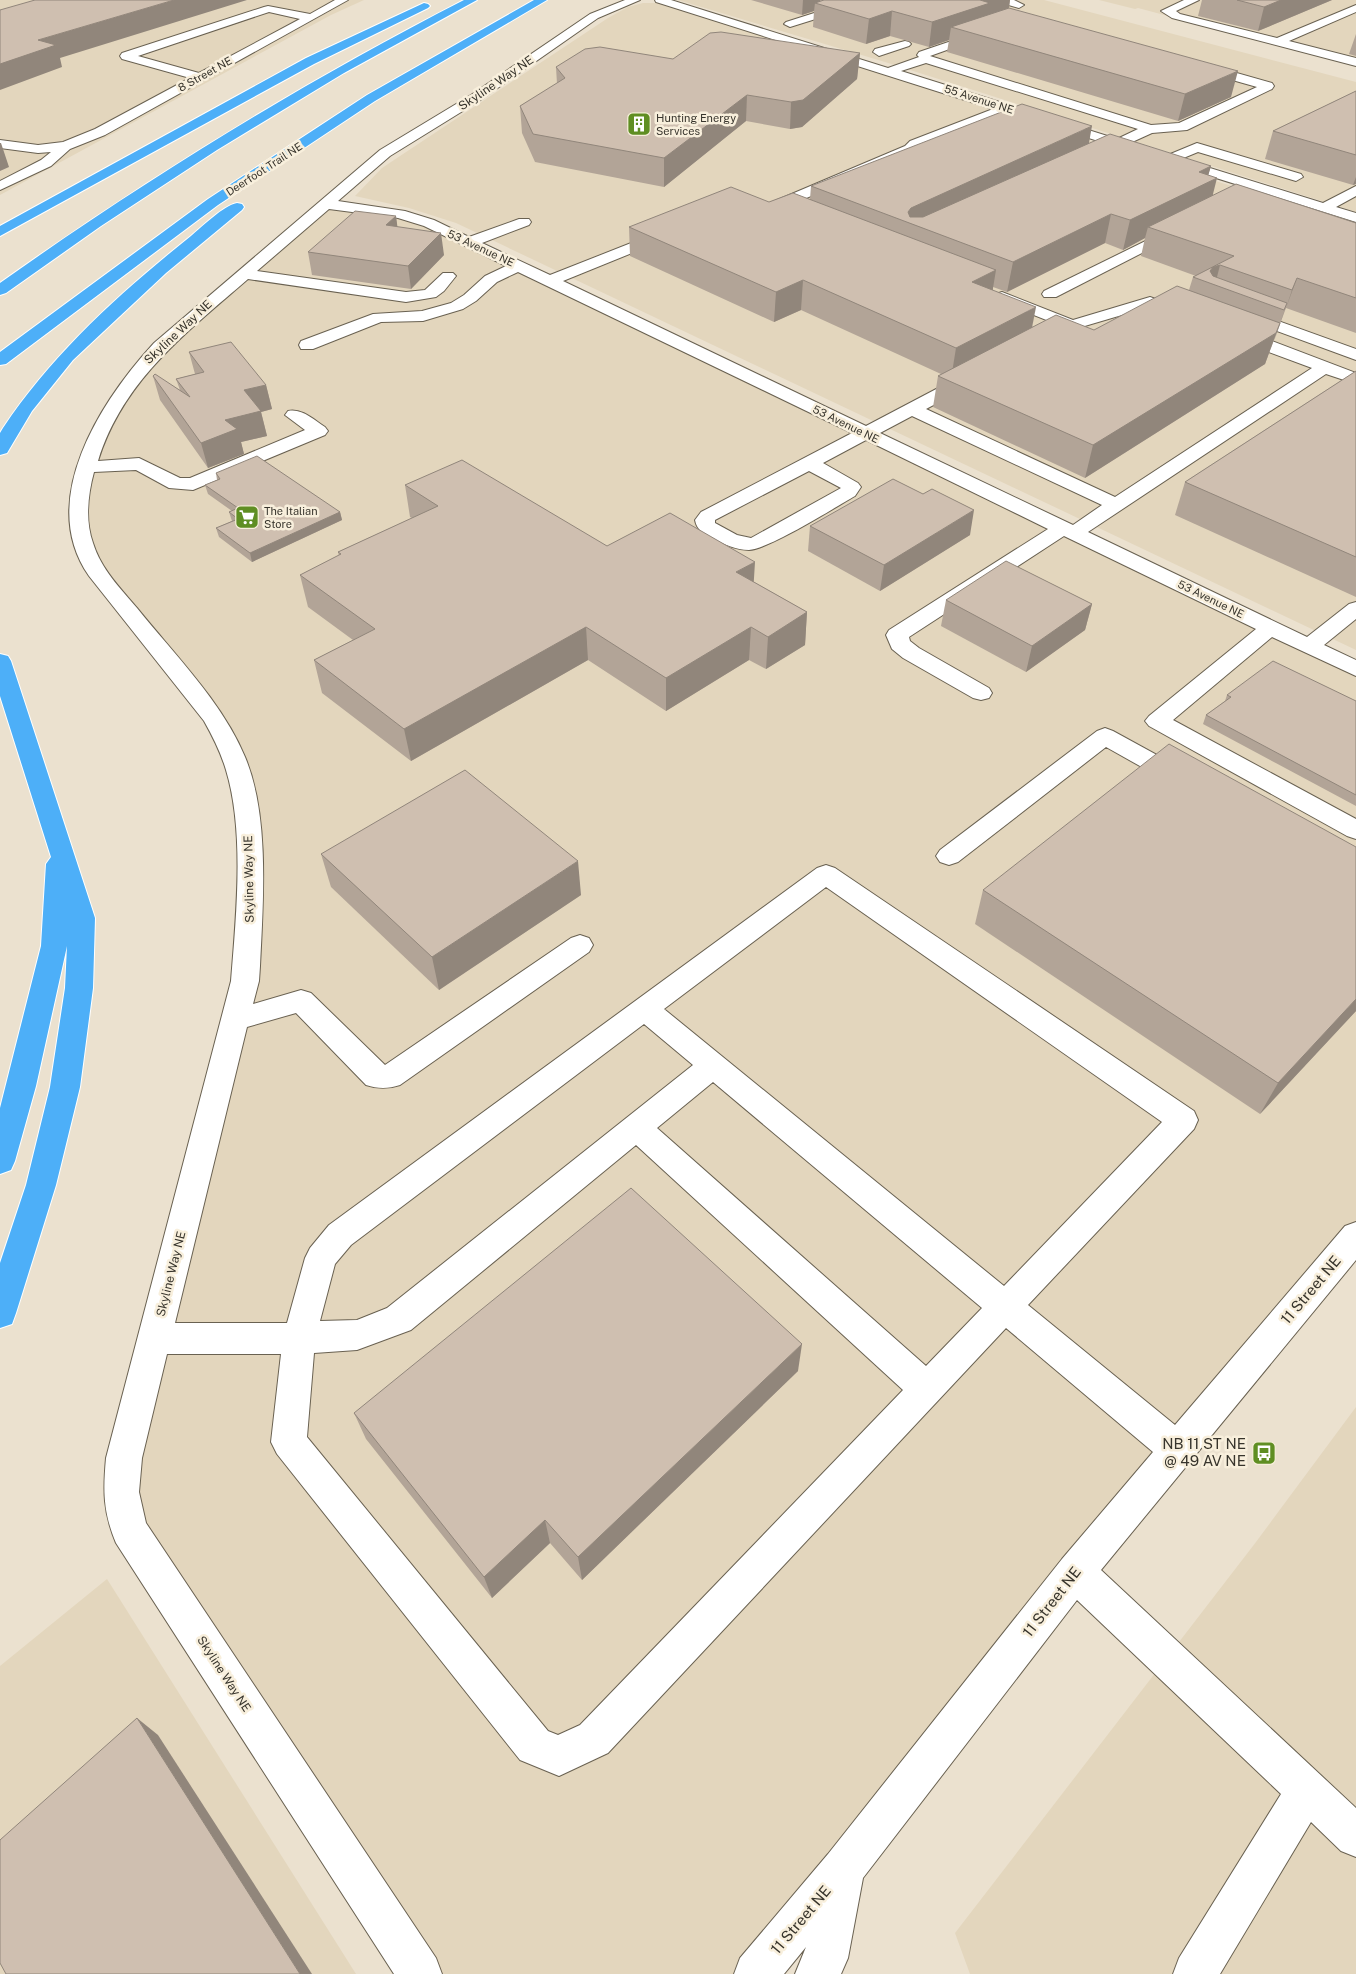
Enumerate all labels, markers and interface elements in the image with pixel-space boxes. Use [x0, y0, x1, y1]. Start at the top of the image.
street label: Skyline Way NE [456, 53, 536, 113]
street label: 8 Street NE [176, 54, 234, 94]
street label: 55 Avenue NE [943, 82, 1015, 116]
building icon: Hunting Energy Services [626, 111, 652, 137]
place label: Hunting Energy Services [656, 112, 736, 137]
street label: Deerfoot Trail NE [224, 140, 304, 198]
street label: 53 Avenue NE [446, 227, 516, 269]
street label: Skyline Way NE [141, 297, 215, 367]
street label: 53 Avenue NE [811, 403, 881, 445]
supermarket icon: The Italian Store [234, 504, 260, 530]
place label: The Italian Store [264, 505, 318, 530]
street label: 53 Avenue NE [1176, 578, 1246, 620]
street label: Skyline Way NE [241, 835, 257, 923]
street label: Skyline Way NE [154, 1230, 188, 1318]
street label: 11 Street NE [1277, 1252, 1344, 1327]
place label: NB 11 ST NE @ 49 AV NE [1162, 1435, 1246, 1469]
bus stop icon: NB 11 ST NE @ 49 AV NE [1251, 1440, 1277, 1466]
street label: 11 Street NE [1019, 1563, 1084, 1640]
street label: Skyline Way NE [194, 1634, 254, 1714]
street label: 11 Street NE [767, 1882, 834, 1957]

